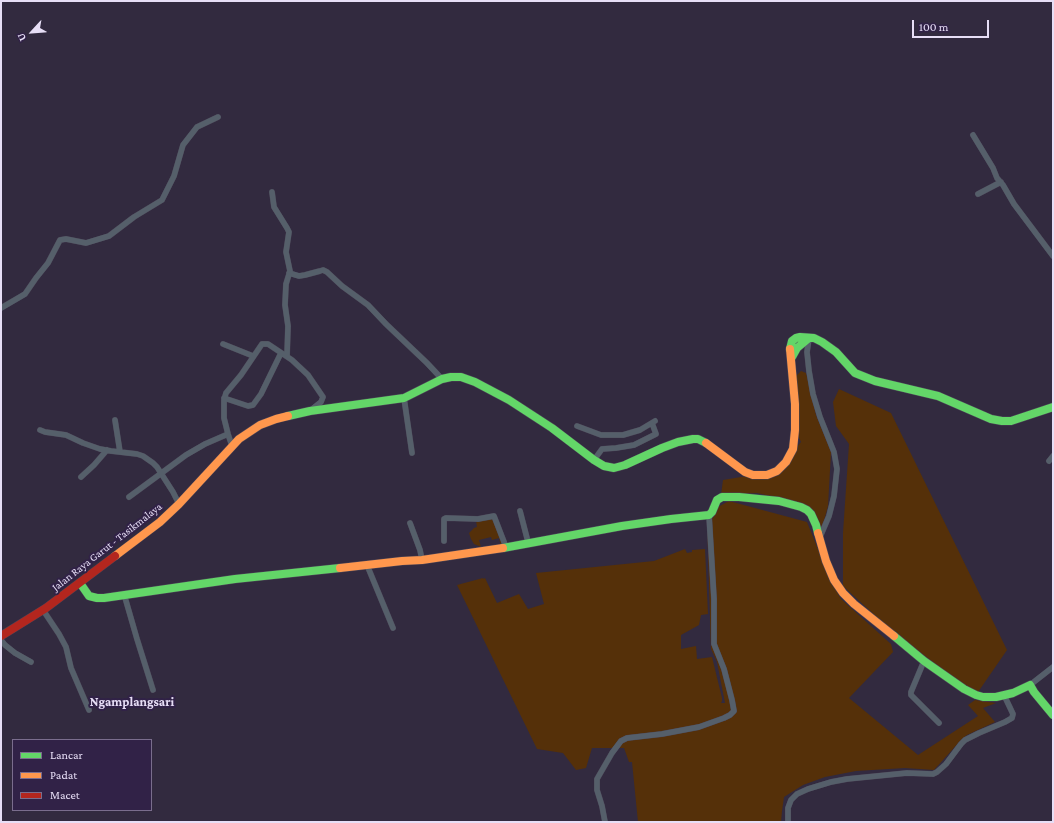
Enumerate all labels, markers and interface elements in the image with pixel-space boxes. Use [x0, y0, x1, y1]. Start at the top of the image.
north arrow [12, 12, 52, 52]
scale bar [914, 12, 991, 38]
text: 100 m [919, 20, 948, 34]
text: U [14, 31, 28, 43]
street label: Jalan Raya Garut - Tasikmalaya [49, 500, 165, 594]
district label: Ngamplangsari [90, 694, 174, 710]
legend [12, 739, 152, 811]
text: Lancar [50, 748, 83, 762]
text: Padat [50, 768, 77, 782]
text: Macet [50, 788, 80, 802]

